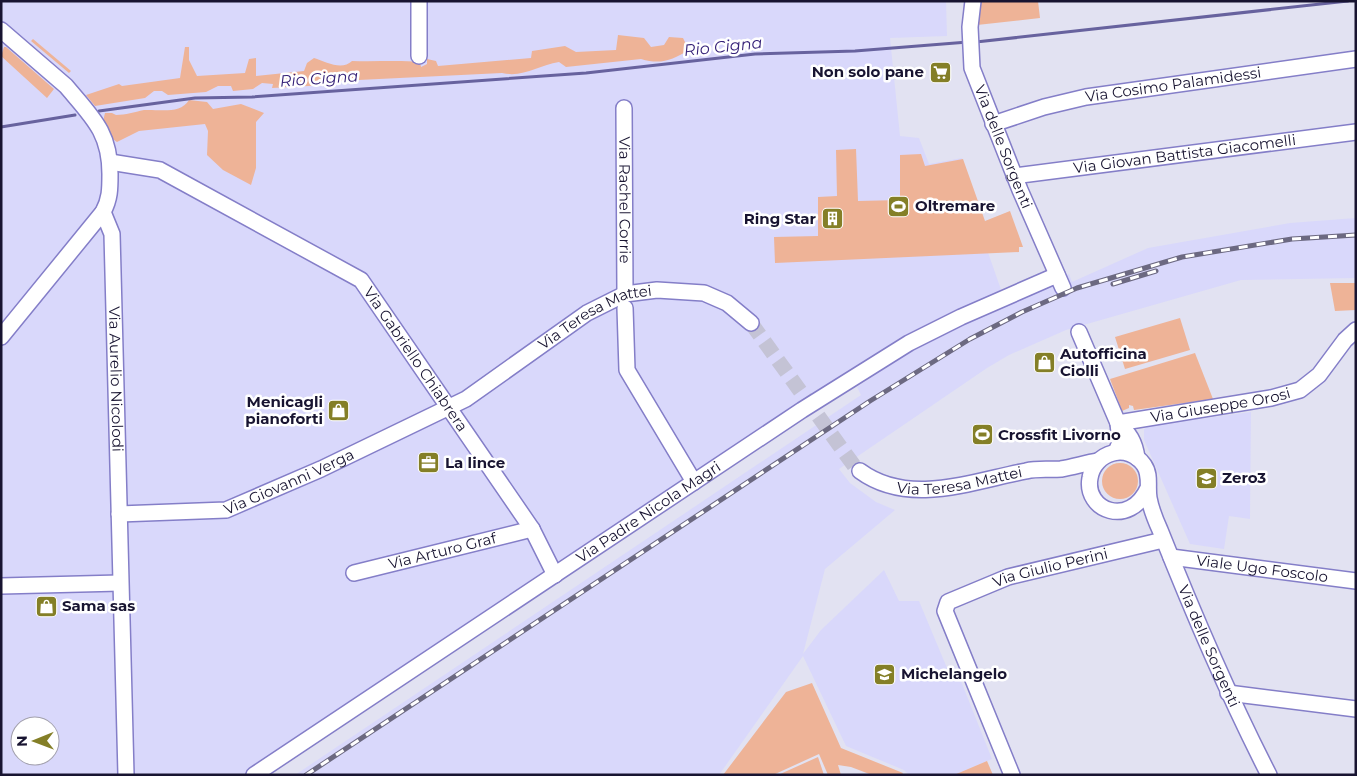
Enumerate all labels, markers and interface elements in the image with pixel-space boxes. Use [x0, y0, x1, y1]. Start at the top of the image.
water label: Rio Cigna [683, 33, 763, 60]
supermarket icon: Non solo pane [928, 60, 952, 84]
place label: Non solo pane [812, 62, 924, 81]
street label: Via Cosimo Palamidessi [1084, 62, 1262, 106]
water label: Rio Cigna [279, 66, 359, 91]
street label: Via delle Sorgenti [971, 82, 1037, 211]
street label: Via Giovan Battista Giacomelli [1072, 130, 1297, 177]
street label: Via Rachel Corrie [615, 137, 635, 263]
sports icon: Oltremare [887, 194, 911, 218]
place label: Oltremare [915, 196, 995, 215]
building icon: Ring Star [820, 207, 844, 231]
place label: Ring Star [744, 209, 817, 228]
street label: Via Teresa Mattei [534, 281, 653, 354]
street label: Via Gabriello Chiabrera [360, 283, 472, 435]
street label: Via Aurelio Nicolodi [105, 306, 128, 452]
place label: Autofficina Ciolli [1059, 344, 1147, 380]
shop icon: Autofficina Ciolli [1032, 351, 1056, 375]
street label: Via Giuseppe Orosi [1149, 383, 1293, 427]
place label: Menicagli pianoforti [245, 392, 323, 428]
shop icon: Menicagli pianoforti [327, 399, 351, 423]
sports icon: Crossfit Livorno [970, 423, 994, 447]
place label: Crossfit Livorno [998, 425, 1121, 444]
street label: Via Giovanni Verga [221, 444, 357, 519]
office icon: La lince [417, 451, 441, 475]
place label: La lince [445, 453, 505, 472]
street label: Via Padre Nicola Magri [572, 457, 724, 567]
street label: Via Teresa Mattei [895, 462, 1024, 499]
school or university icon: Zero3 [1194, 466, 1218, 490]
place label: Zero3 [1222, 468, 1266, 487]
street label: Via Arturo Graf [386, 528, 499, 573]
street label: Via Giulio Perini [990, 544, 1110, 591]
street label: Viale Ugo Foscolo [1195, 550, 1329, 586]
street label: Via delle Sorgenti [1174, 582, 1244, 710]
shop icon: Sama sas [34, 594, 58, 618]
place label: Sama sas [62, 596, 135, 615]
school or university icon: Michelangelo [873, 662, 897, 686]
place label: Michelangelo [901, 664, 1007, 683]
north arrow [10, 716, 60, 766]
text: N [13, 735, 31, 747]

